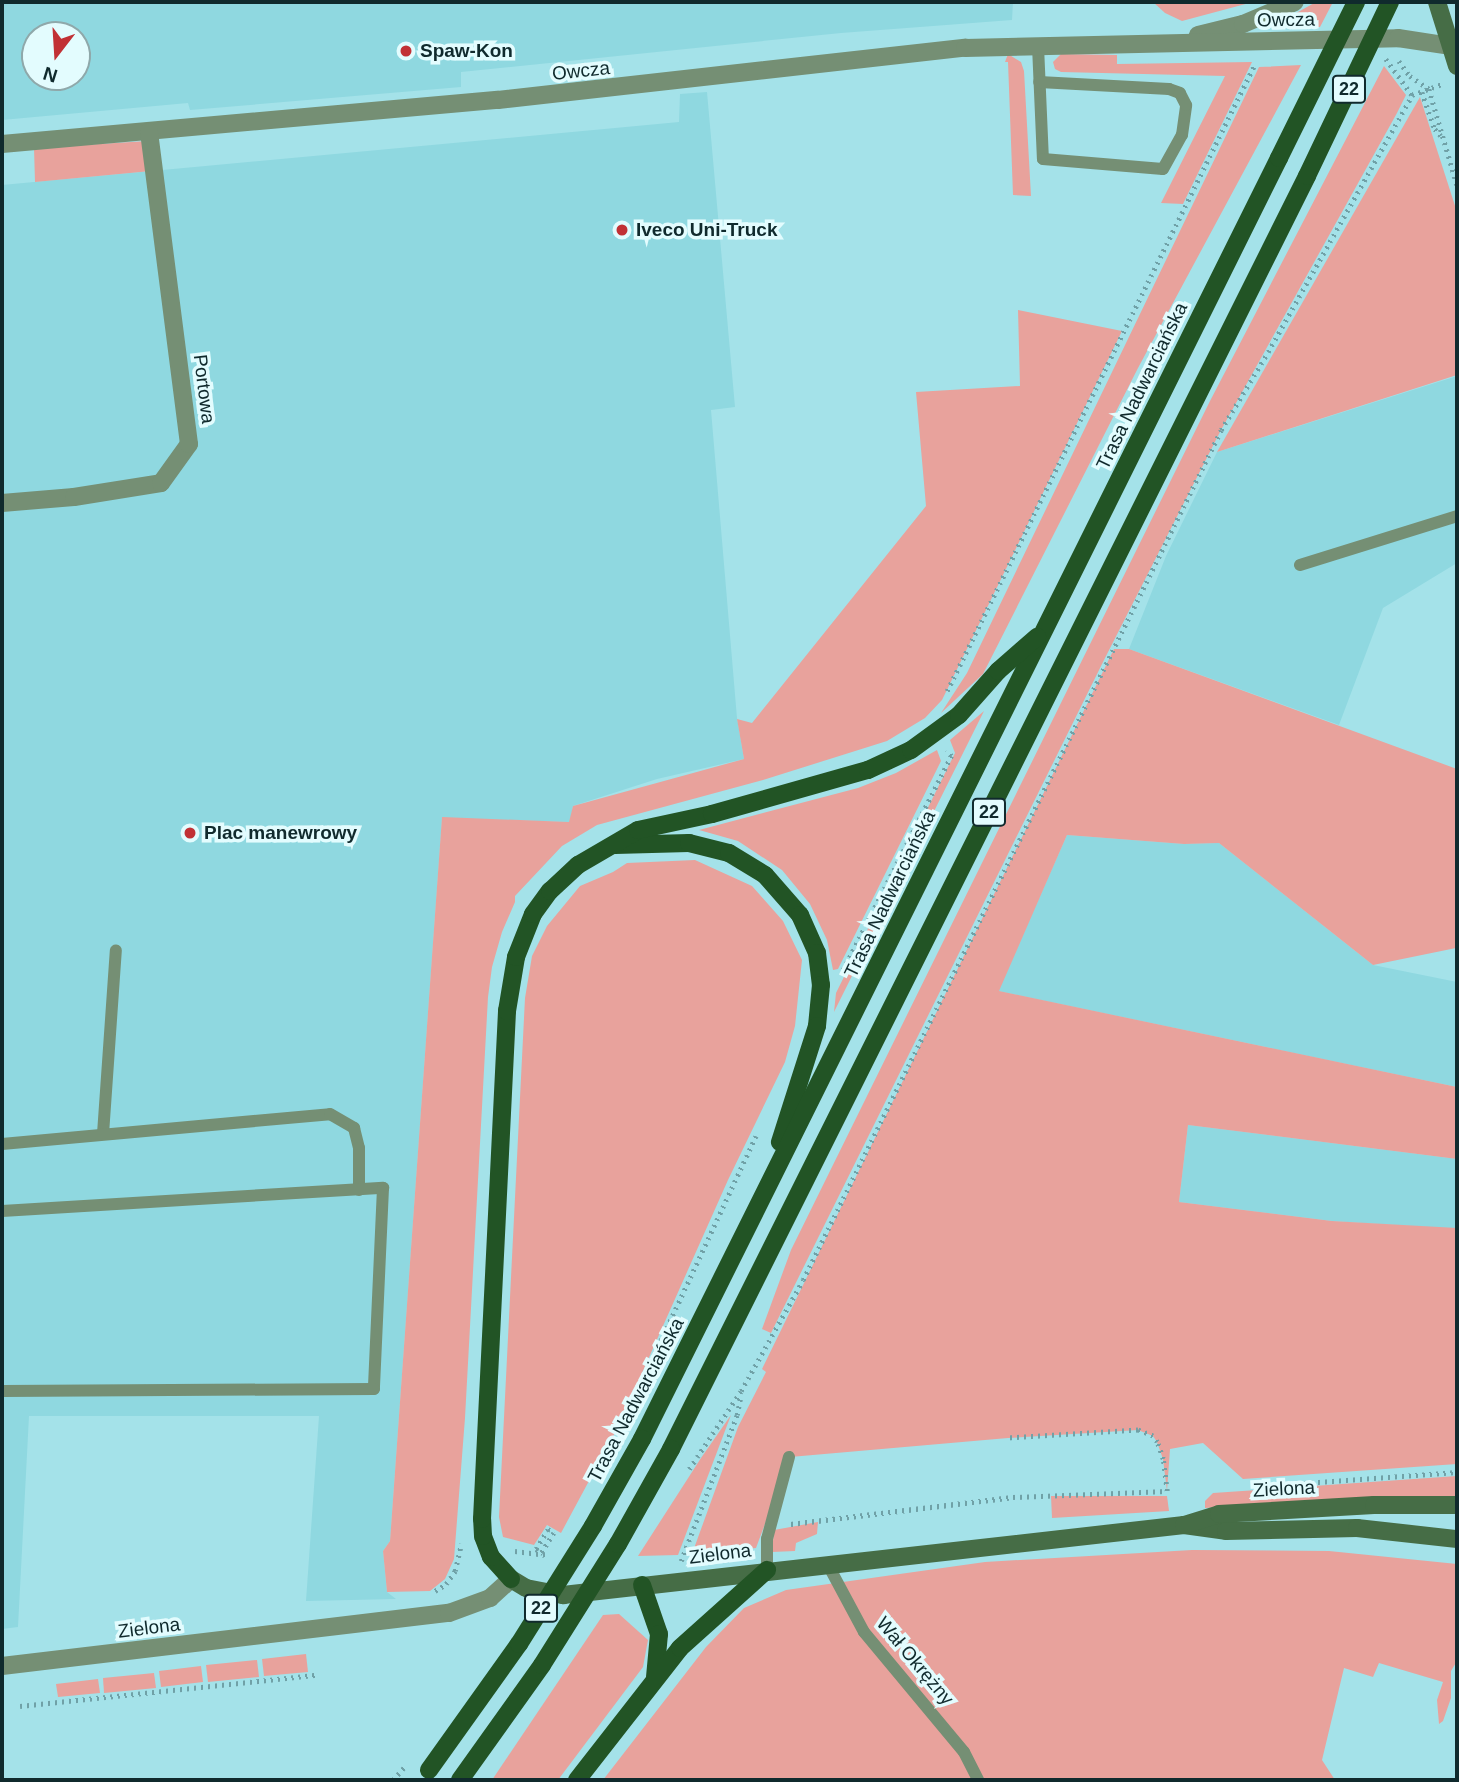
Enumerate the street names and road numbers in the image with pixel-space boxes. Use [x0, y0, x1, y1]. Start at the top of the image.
street label: Owcza [1257, 8, 1315, 32]
street label: Owcza [551, 57, 611, 85]
road number: 22 [1332, 74, 1366, 104]
street label: Trasa Nadwarciańska [1092, 299, 1192, 473]
street label: Portowa [188, 353, 220, 425]
road number: 22 [972, 798, 1006, 826]
street label: Trasa Nadwarciańska [840, 807, 940, 981]
street label: Trasa Nadwarciańska [583, 1314, 689, 1486]
street label: Zielona [1252, 1476, 1316, 1502]
street label: Zielona [688, 1539, 752, 1569]
road number: 22 [524, 1594, 558, 1623]
street label: Wał Okrężny [872, 1612, 958, 1710]
street label: Zielona [117, 1613, 181, 1643]

